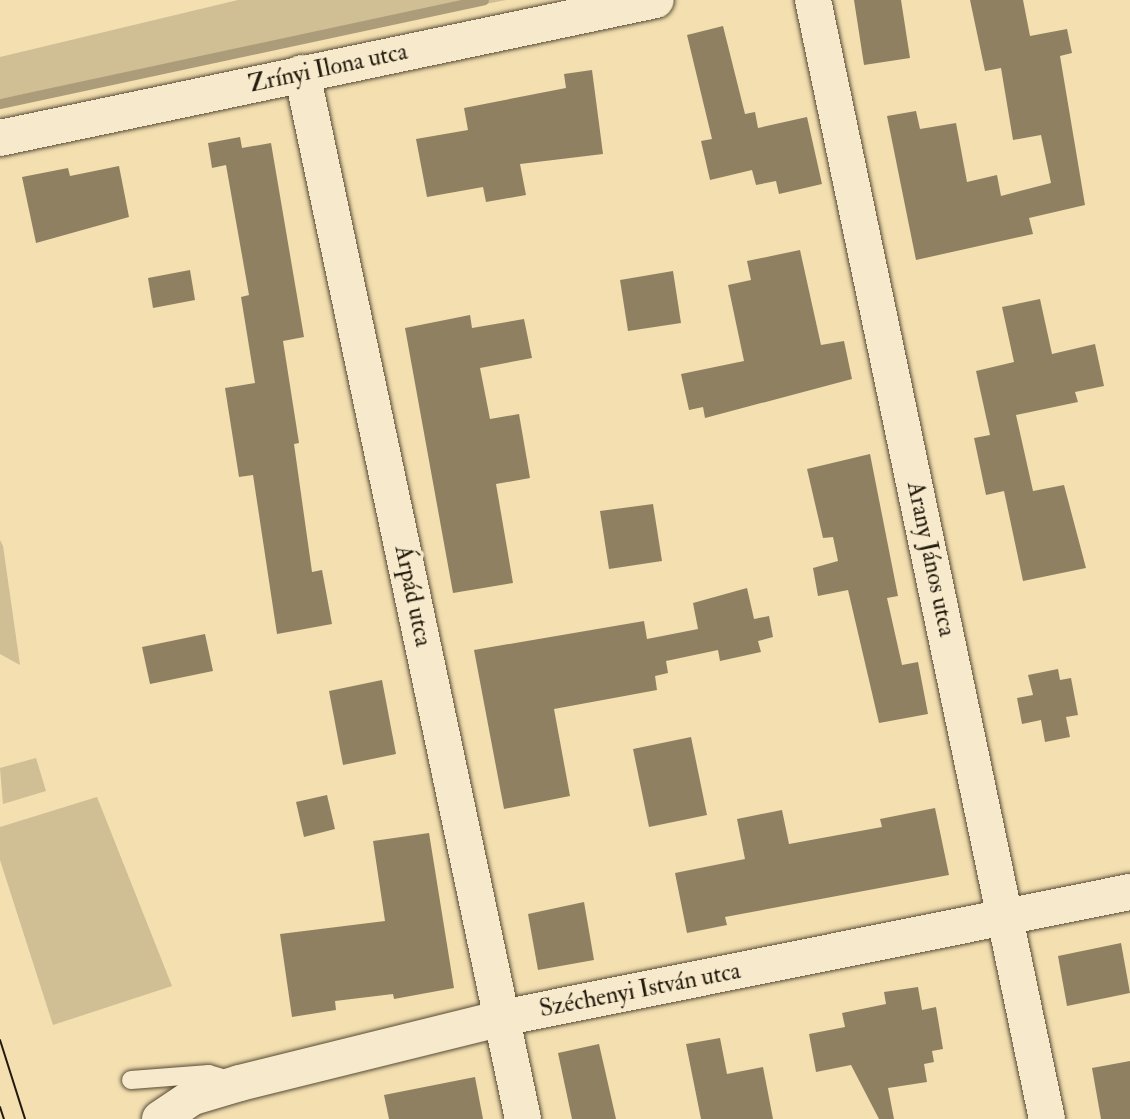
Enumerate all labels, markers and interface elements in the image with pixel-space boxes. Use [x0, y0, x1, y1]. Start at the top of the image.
street label: Zrínyi Ilona utca [246, 37, 410, 99]
street label: Arany János utca [901, 479, 961, 639]
street label: Árpád utca [388, 543, 438, 649]
street label: Széchenyi István utca [537, 956, 743, 1024]

